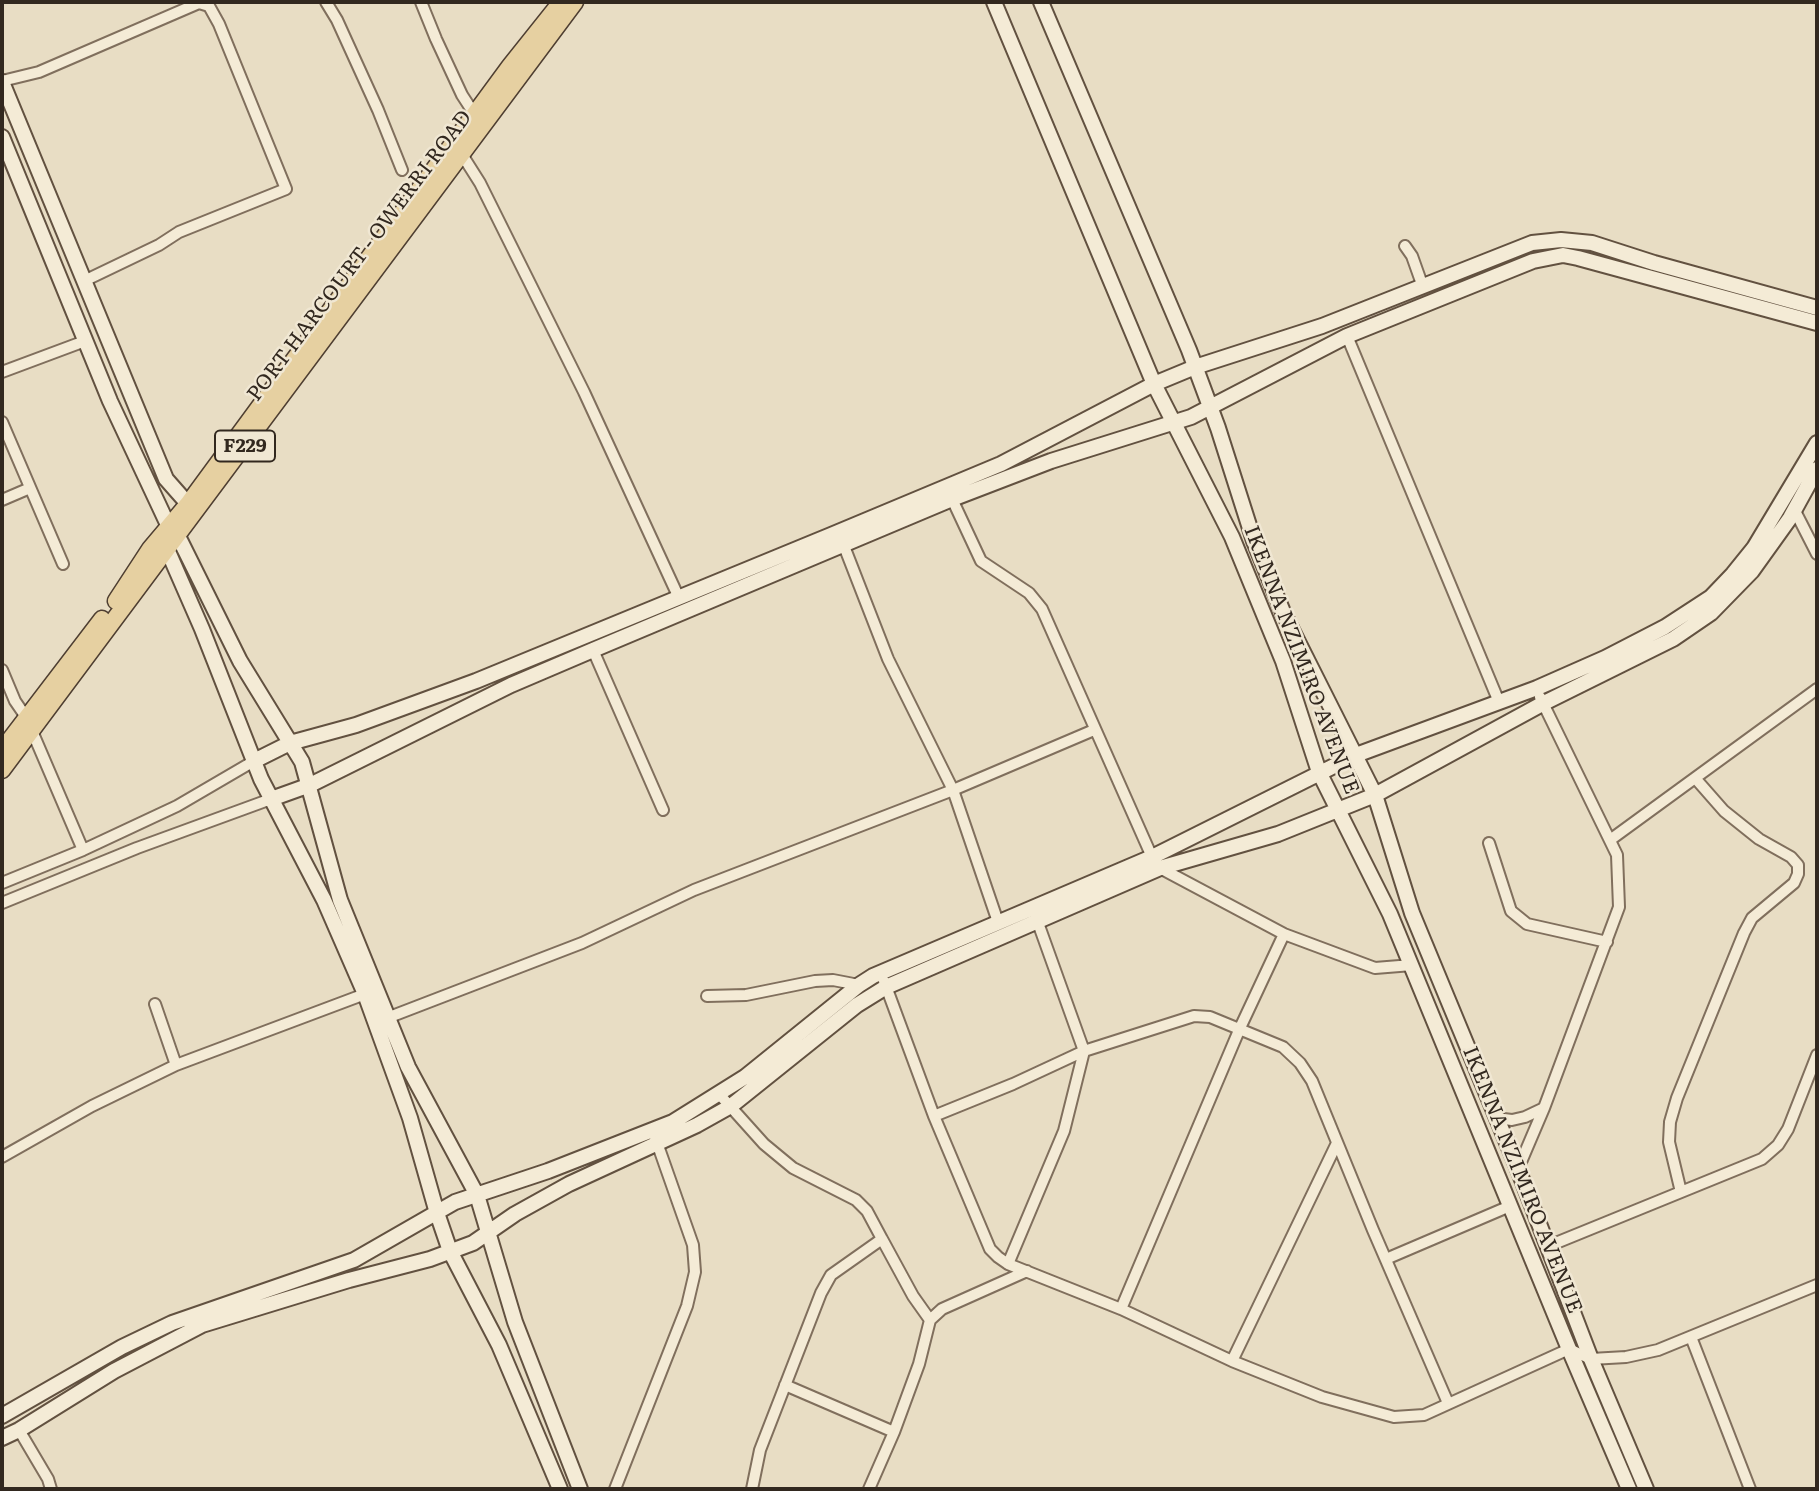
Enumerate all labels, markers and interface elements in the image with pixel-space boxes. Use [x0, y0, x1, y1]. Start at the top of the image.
street label: PORT HARCOURT - OWERRI ROAD [242, 106, 478, 406]
road number: F229 [215, 430, 275, 462]
street label: IKENNA NZIMIRO AVENUE [1238, 522, 1364, 798]
street label: IKENNA NZIMIRO AVENUE [1457, 1043, 1587, 1317]

